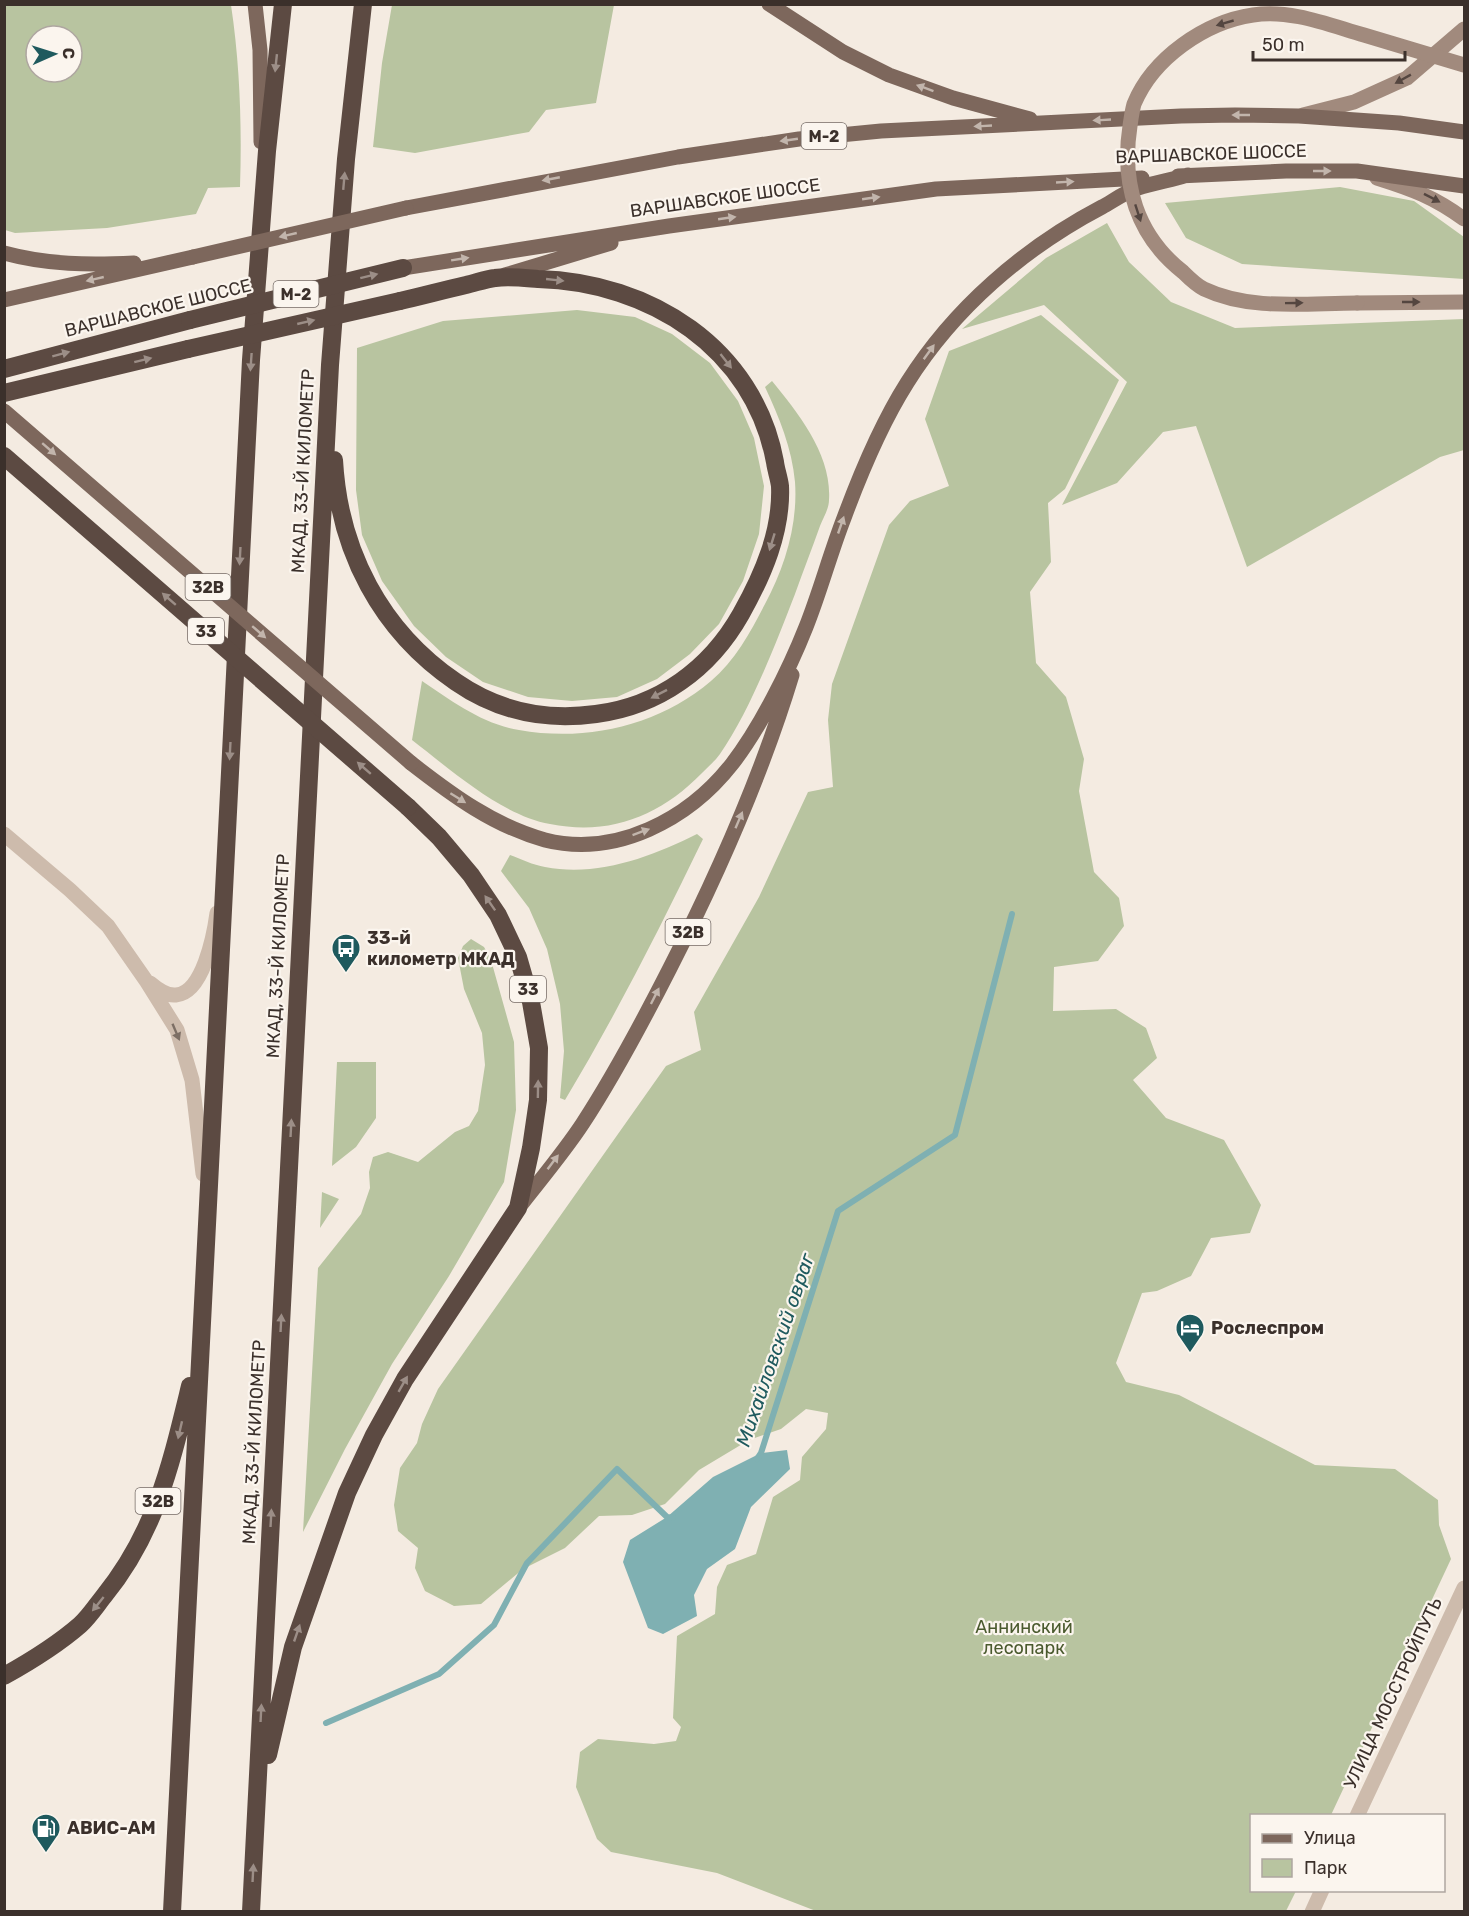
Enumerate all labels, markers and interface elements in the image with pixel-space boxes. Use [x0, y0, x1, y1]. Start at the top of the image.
one-way arrow [1216, 19, 1234, 28]
north arrow [24, 24, 84, 84]
scale bar [1253, 24, 1404, 62]
text: 50 m [1262, 34, 1305, 56]
text: С [59, 47, 78, 59]
one-way arrow [272, 53, 281, 72]
one-way arrow [1394, 74, 1411, 84]
one-way arrow [916, 83, 934, 93]
one-way arrow [1231, 110, 1250, 120]
one-way arrow [1092, 116, 1111, 125]
one-way arrow [974, 121, 993, 131]
road number: М-2 [802, 123, 846, 149]
one-way arrow [779, 136, 798, 145]
street label: ВАРШАВСКОЕ ШОССЕ [1115, 140, 1307, 168]
one-way arrow [1312, 166, 1331, 176]
one-way arrow [339, 172, 349, 191]
street label: ВАРШАВСКОЕ ШОССЕ [629, 174, 821, 222]
one-way arrow [542, 175, 561, 184]
one-way arrow [1055, 177, 1074, 187]
one-way arrow [1424, 193, 1441, 203]
one-way arrow [861, 194, 880, 203]
one-way arrow [1134, 204, 1143, 222]
one-way arrow [718, 213, 737, 222]
one-way arrow [278, 231, 297, 240]
one-way arrow [451, 254, 470, 263]
one-way arrow [360, 271, 378, 281]
street label: ВАРШАВСКОЕ ШОССЕ [62, 274, 254, 342]
one-way arrow [86, 275, 105, 285]
one-way arrow [545, 275, 564, 285]
road number: М-2 [274, 281, 318, 307]
one-way arrow [1401, 297, 1420, 307]
one-way arrow [1285, 298, 1304, 308]
one-way arrow [297, 317, 315, 327]
one-way arrow [923, 345, 935, 360]
one-way arrow [52, 349, 70, 358]
one-way arrow [247, 352, 256, 371]
one-way arrow [134, 354, 152, 364]
one-way arrow [720, 354, 732, 369]
street label: МКАД, 33-Й КИЛОМЕТР [287, 368, 319, 574]
one-way arrow [41, 442, 56, 455]
one-way arrow [837, 516, 847, 534]
one-way arrow [767, 533, 777, 551]
one-way arrow [236, 547, 245, 566]
road number: 32B [186, 574, 230, 600]
one-way arrow [162, 593, 177, 606]
road number: 33 [188, 618, 224, 644]
one-way arrow [252, 625, 267, 639]
one-way arrow [650, 688, 668, 698]
one-way arrow [226, 741, 235, 760]
one-way arrow [357, 762, 372, 775]
one-way arrow [450, 792, 466, 803]
one-way arrow [734, 811, 744, 829]
one-way arrow [632, 827, 650, 837]
street label: МКАД, 33-Й КИЛОМЕТР [262, 853, 294, 1059]
one-way arrow [484, 896, 496, 912]
road number: 32B [666, 919, 710, 945]
place label: 33-й километр МКАД [367, 927, 515, 970]
bus stop icon: 33-й километр МКАД [330, 932, 362, 974]
road number: 33 [510, 976, 546, 1002]
one-way arrow [651, 988, 660, 1005]
one-way arrow [172, 1023, 182, 1041]
one-way arrow [533, 1079, 543, 1098]
one-way arrow [286, 1119, 295, 1138]
one-way arrow [547, 1154, 560, 1170]
water label: Михайловский овраг [731, 1249, 820, 1450]
hotel icon: Рослеспром [1174, 1312, 1206, 1354]
one-way arrow [276, 1314, 285, 1333]
place label: Рослеспром [1211, 1317, 1324, 1339]
street label: МКАД, 33-Й КИЛОМЕТР [238, 1339, 270, 1545]
one-way arrow [397, 1376, 408, 1392]
one-way arrow [174, 1420, 184, 1439]
road number: 32B [136, 1488, 180, 1514]
one-way arrow [266, 1508, 276, 1527]
street label: УЛИЦА МОССТРОЙПУТЬ [1339, 1594, 1447, 1792]
one-way arrow [91, 1596, 104, 1612]
park label: Аннинский лесопарк [975, 1616, 1073, 1659]
one-way arrow [293, 1624, 303, 1642]
one-way arrow [257, 1703, 266, 1722]
fuel station icon: АВИС-АМ [30, 1812, 62, 1854]
legend [1250, 1814, 1445, 1892]
place label: АВИС-АМ [67, 1817, 156, 1839]
text: Улица [1304, 1827, 1356, 1849]
text: Парк [1304, 1857, 1348, 1879]
one-way arrow [249, 1863, 258, 1882]

